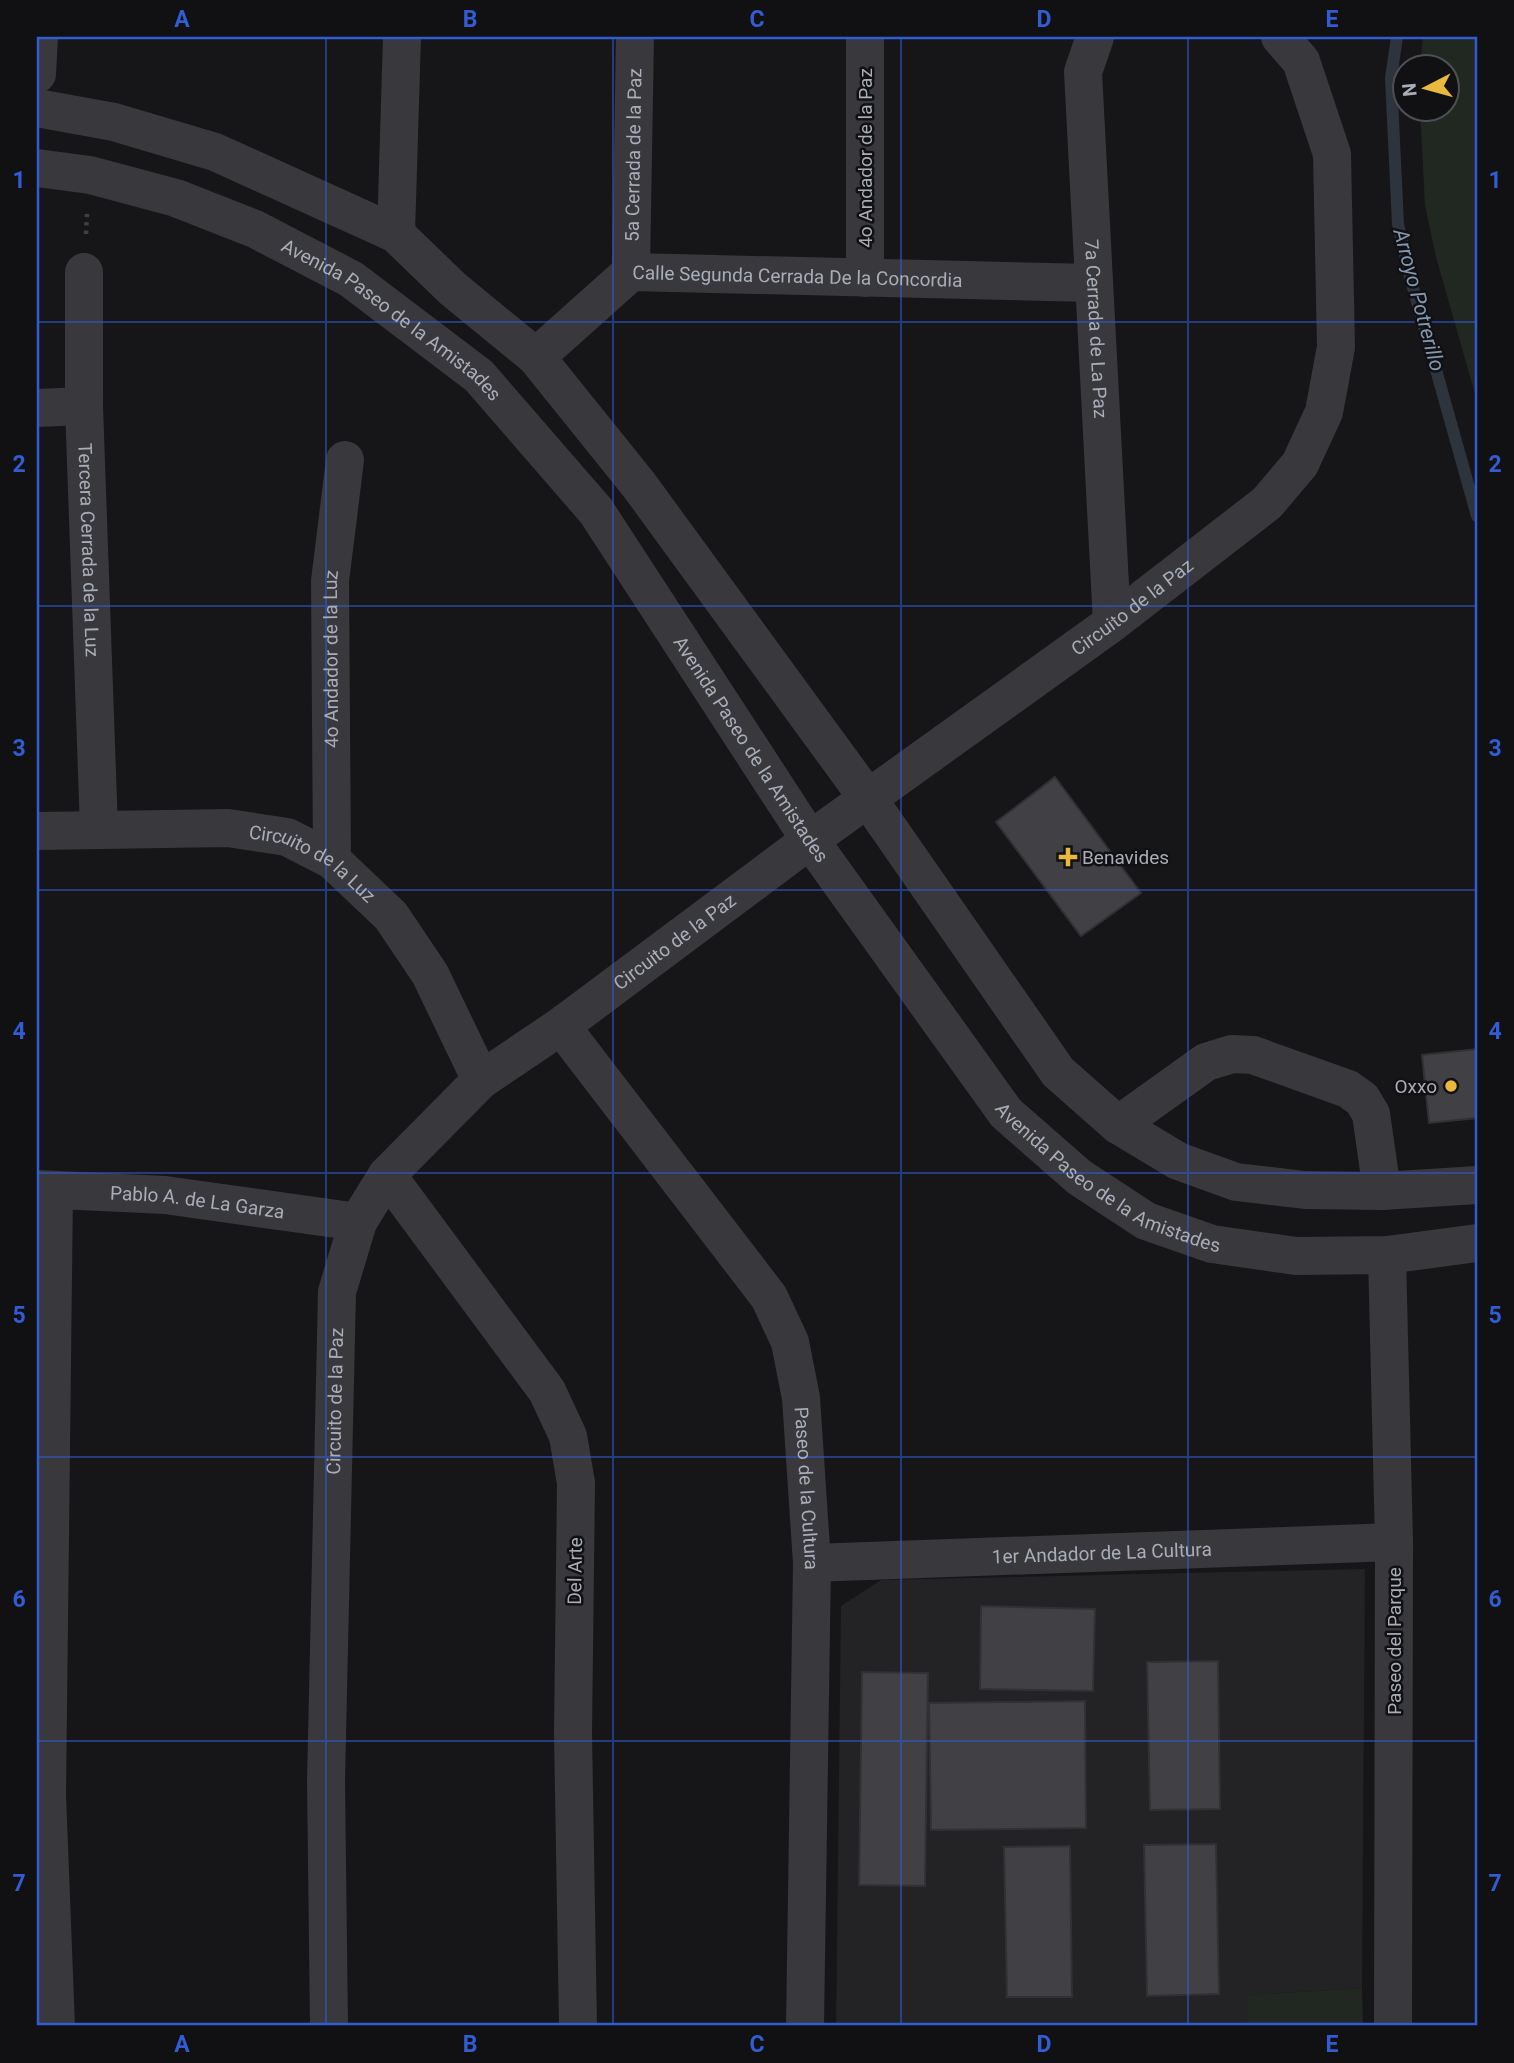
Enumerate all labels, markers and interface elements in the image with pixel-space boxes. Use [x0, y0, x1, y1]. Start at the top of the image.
text: A [174, 6, 190, 33]
text: B [463, 6, 477, 33]
text: C [749, 6, 765, 33]
text: D [1037, 6, 1051, 33]
text: E [1326, 6, 1339, 33]
north arrow [1392, 52, 1462, 122]
street label: 5a Cerrada de la Paz [620, 68, 646, 242]
street label: 4o Andador de la Paz [854, 68, 877, 248]
text: N [1397, 82, 1422, 98]
text: 1 [12, 167, 26, 194]
text: 1 [1488, 167, 1502, 194]
water label: Arroyo Potrerillo [1388, 225, 1450, 374]
street label: Avenida Paseo de la Amistades [278, 234, 506, 405]
street label: 7a Cerrada de La Paz [1080, 238, 1113, 419]
street label: Calle Segunda Cerrada De la Concordia [632, 261, 963, 291]
street label: Tercera Cerrada de la Luz [74, 443, 104, 657]
text: 2 [12, 451, 26, 478]
text: 2 [1488, 451, 1502, 478]
street label: Circuito de la Paz [1067, 553, 1197, 660]
street label: 4o Andador de la Luz [318, 569, 343, 748]
street label: Avenida Paseo de la Amistades [669, 632, 834, 867]
text: 3 [12, 735, 26, 762]
text: 3 [1488, 735, 1502, 762]
street label: Circuito de la Luz [248, 820, 381, 907]
place label: Benavides [1082, 846, 1169, 869]
marker: Benavides [1060, 849, 1076, 865]
street label: Circuito de la Paz [609, 888, 740, 995]
text: 4 [12, 1018, 26, 1045]
text: 4 [1488, 1018, 1502, 1045]
place label: Oxxo [1394, 1075, 1437, 1098]
marker: Oxxo [1443, 1078, 1459, 1094]
street label: Avenida Paseo de la Amistades [991, 1098, 1222, 1257]
street label: Pablo A. de La Garza [110, 1181, 286, 1223]
text: 5 [12, 1302, 26, 1329]
text: 5 [1488, 1302, 1502, 1329]
street label: Circuito de la Paz [321, 1327, 348, 1475]
street label: Paseo de la Cultura [790, 1406, 824, 1570]
street label: Del Arte [563, 1537, 587, 1605]
street label: 1er Andador de La Cultura [991, 1537, 1212, 1568]
street label: Paseo del Parque [1383, 1567, 1406, 1715]
text: 6 [12, 1586, 26, 1613]
text: 6 [1488, 1586, 1502, 1613]
text: 7 [12, 1870, 26, 1897]
text: 7 [1488, 1870, 1502, 1897]
text: A [174, 2031, 190, 2058]
text: B [463, 2031, 477, 2058]
text: C [749, 2031, 765, 2058]
text: D [1037, 2031, 1051, 2058]
text: E [1326, 2031, 1339, 2058]

